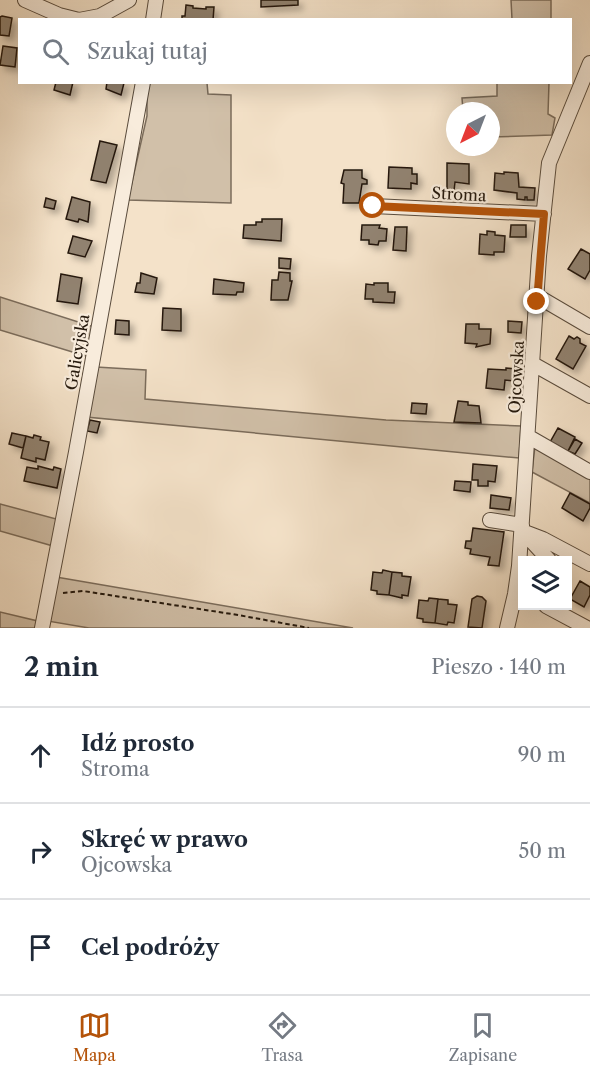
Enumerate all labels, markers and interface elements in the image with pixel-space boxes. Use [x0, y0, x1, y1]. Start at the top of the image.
search box [18, 18, 572, 84]
icon: search [39, 35, 72, 68]
text: Szukaj tutaj [87, 38, 208, 65]
north arrow [446, 102, 500, 156]
street label: Stroma [431, 183, 488, 205]
route start [359, 192, 385, 218]
route end [523, 288, 549, 314]
street label: Galicyjska [60, 312, 94, 392]
street label: Ojcowska [504, 340, 528, 414]
map controls [518, 556, 572, 610]
button: layers [518, 556, 572, 610]
text: 2 min [24, 651, 99, 683]
text: Pieszo · 140 m [431, 655, 566, 679]
text: Idź prosto [81, 730, 195, 757]
icon: ahead [24, 739, 57, 772]
text: 90 m [518, 743, 566, 767]
text: Stroma [81, 757, 150, 781]
text: Skręć w prawo [81, 826, 248, 853]
icon: right [24, 835, 57, 868]
text: 50 m [519, 839, 566, 863]
text: Ojcowska [81, 853, 172, 877]
icon: arrive [24, 931, 57, 964]
text: Cel podróży [81, 934, 219, 961]
tab: Mapa [73, 1009, 116, 1065]
tab: Trasa [261, 1009, 303, 1065]
tab: Zapisane [449, 1009, 517, 1065]

